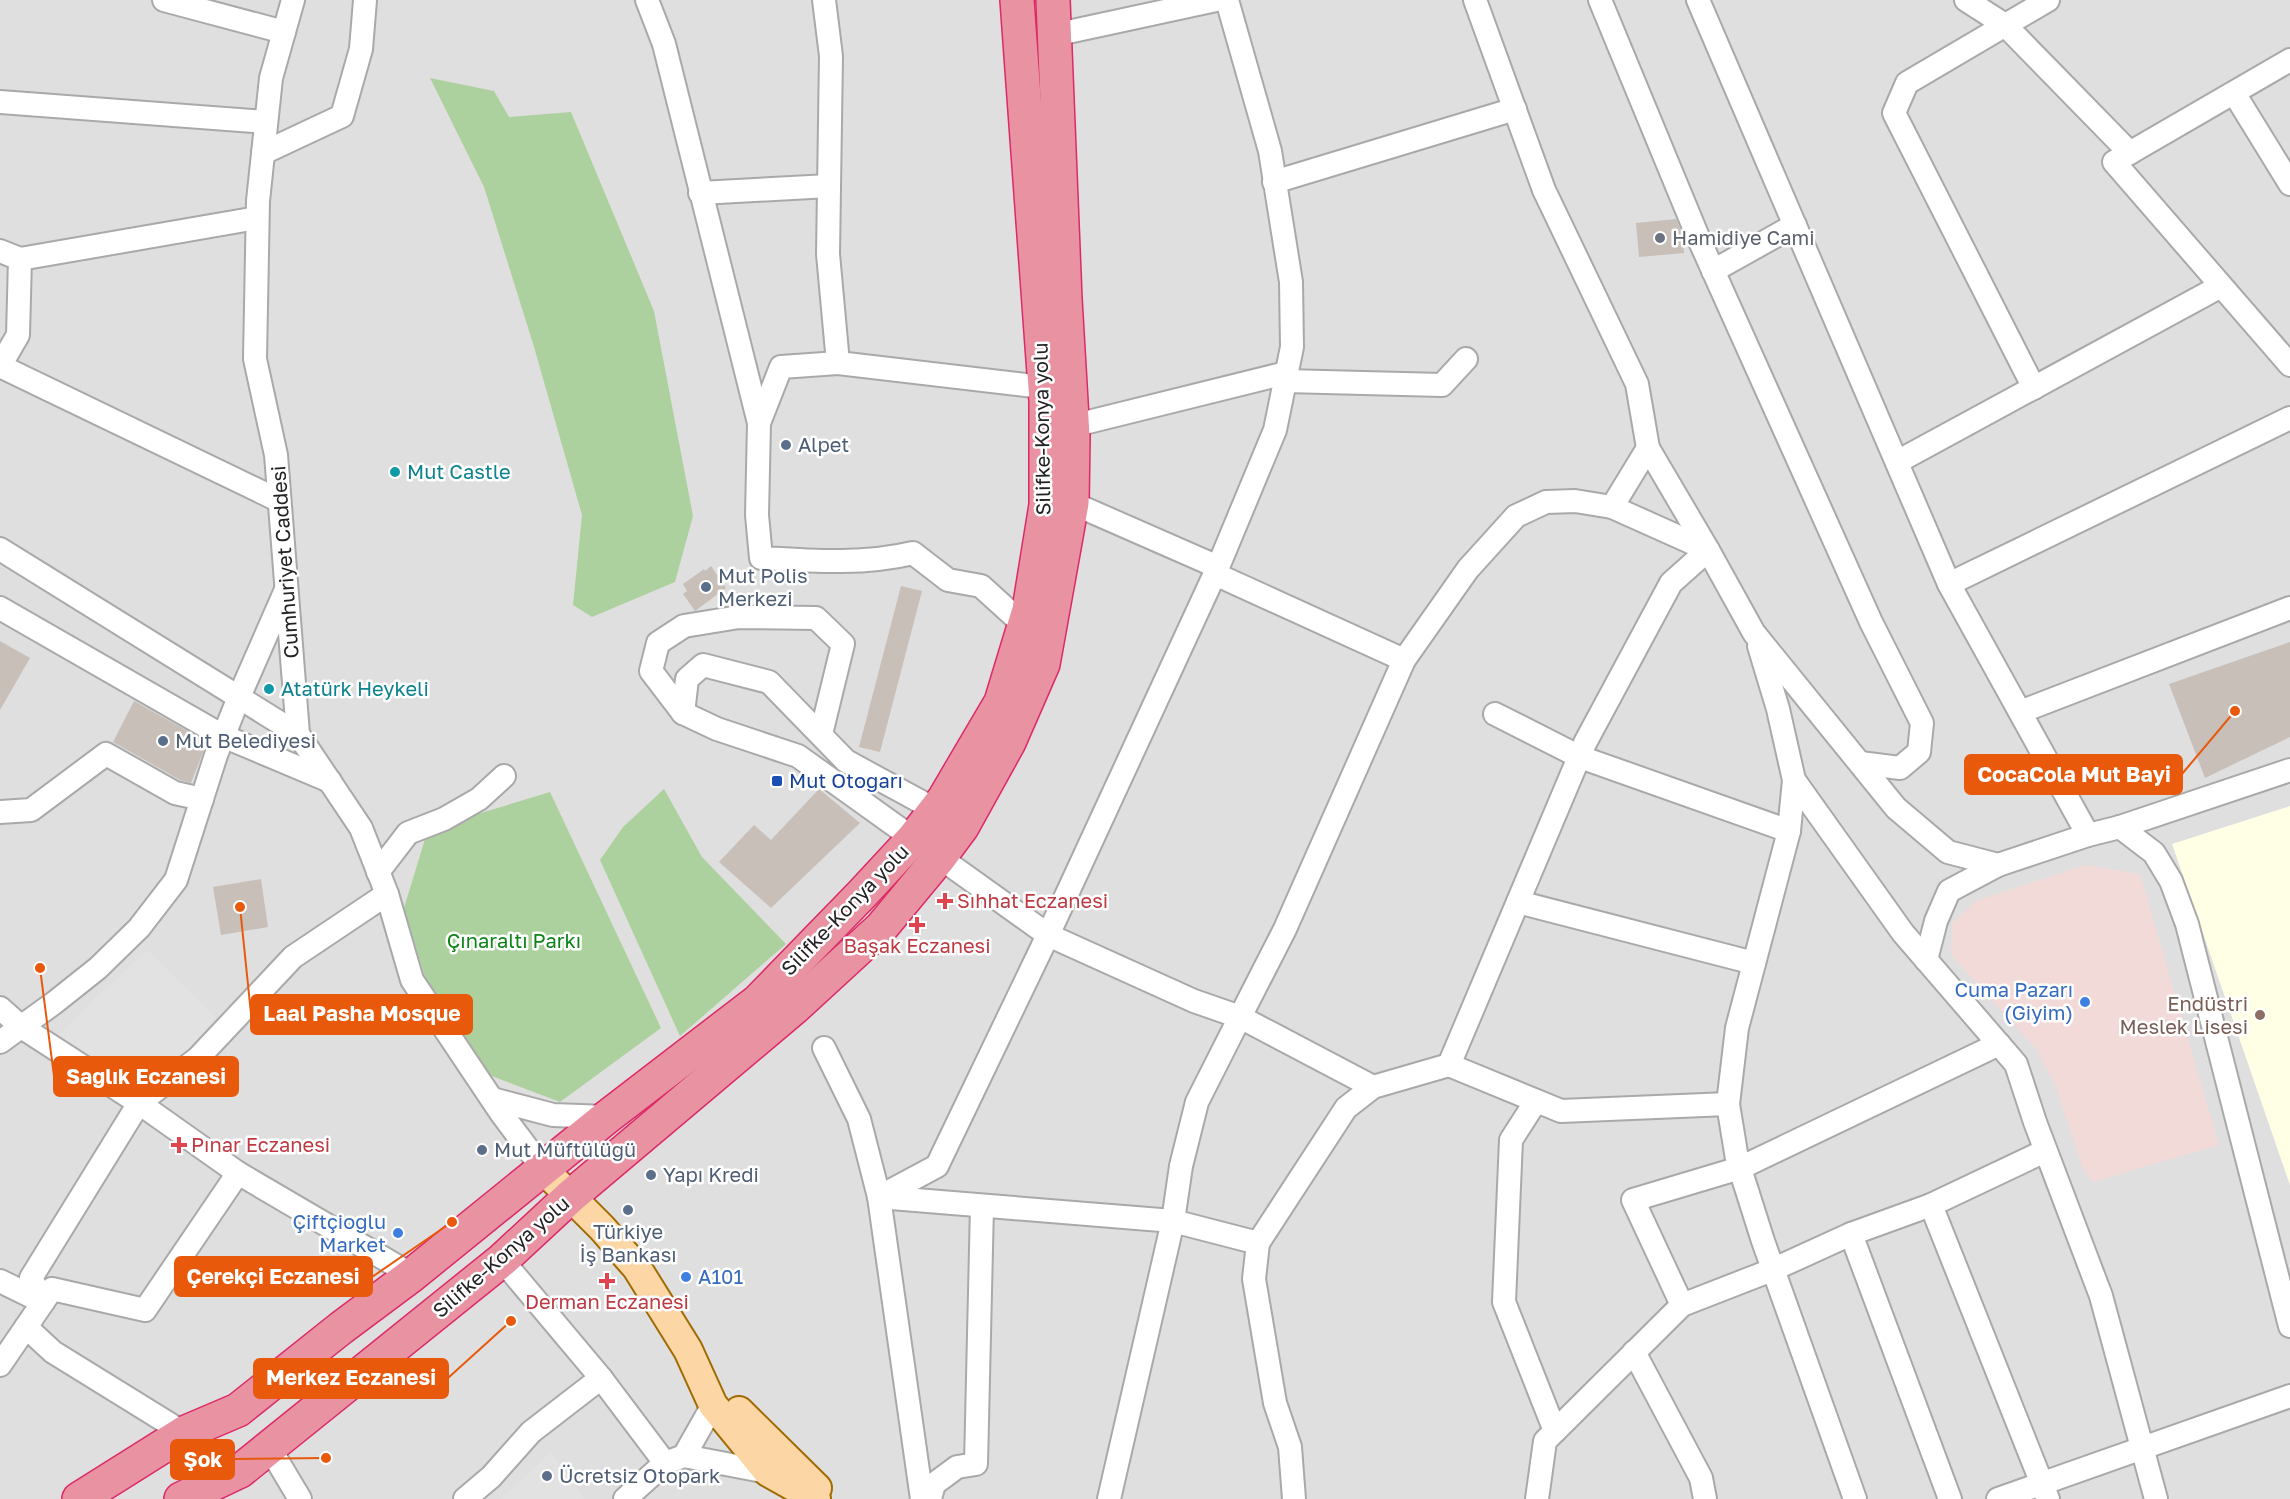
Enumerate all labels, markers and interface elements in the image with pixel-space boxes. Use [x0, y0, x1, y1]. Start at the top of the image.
place label: Hamidiye Cami [1672, 225, 1815, 249]
marker: Hamidiye Cami [1653, 231, 1667, 245]
street label: Silifke-Konya yolu [1027, 342, 1055, 516]
place label: Alpet [798, 432, 849, 456]
marker: Alpet [779, 438, 793, 452]
place label: Mut Castle [407, 459, 511, 483]
street label: Cumhuriyet Caddesi [265, 465, 303, 659]
marker: Mut Castle [388, 465, 402, 479]
place label: Mut Polis Merkezi [718, 563, 808, 610]
marker: Mut Polis Merkezi [699, 580, 713, 594]
place label: Atatürk Heykeli [281, 676, 429, 700]
marker: Atatürk Heykeli [262, 682, 276, 696]
place label: Mut Belediyesi [175, 728, 316, 752]
marker: Mut Belediyesi [156, 734, 170, 748]
callout: CocaCola Mut Bayi [1965, 755, 2182, 794]
text: CocaCola Mut Bayi [1977, 761, 2171, 787]
place label: Mut Otogarı [789, 768, 903, 792]
marker: Mut Otogarı [770, 774, 784, 788]
street label: Silifke-Konya yolu [776, 839, 913, 980]
place label: Sıhhat Eczanesi [957, 888, 1108, 912]
marker: Sıhhat Eczanesi [938, 894, 952, 908]
marker: Başak Eczanesi [910, 918, 924, 932]
park label: Çınaraltı Parkı [447, 928, 581, 952]
place label: Başak Eczanesi [843, 933, 991, 957]
place label: Cuma Pazarı (Giyim) [1954, 977, 2073, 1024]
place label: Endüstri Meslek Lisesi [2120, 991, 2248, 1038]
callout: Laal Pasha Mosque [251, 995, 472, 1034]
marker: Cuma Pazarı (Giyim) [2078, 995, 2092, 1009]
text: Laal Pasha Mosque [263, 1000, 461, 1026]
marker: Endüstri Meslek Lisesi [2253, 1008, 2267, 1022]
callout: Sağlık Eczanesi [54, 1057, 238, 1096]
text: Sağlık Eczanesi [66, 1063, 226, 1089]
place label: Pınar Eczanesi [191, 1132, 330, 1156]
place label: Mut Müftülüğü [494, 1137, 636, 1161]
marker: Pınar Eczanesi [172, 1138, 186, 1152]
marker: Mut Müftülüğü [475, 1143, 489, 1157]
place label: Yapı Kredi [663, 1162, 759, 1186]
marker: Yapı Kredi [644, 1168, 658, 1182]
street label: Silifke-Konya yolu [427, 1190, 573, 1322]
marker: Türkiye İş Bankası [621, 1203, 635, 1217]
place label: Çiftçioğlu Market [292, 1209, 386, 1256]
place label: Türkiye İş Bankası [579, 1219, 677, 1266]
marker: Çiftçioğlu Market [391, 1226, 405, 1240]
callout: Çerekçi Eczanesi [175, 1257, 372, 1296]
text: Çerekçi Eczanesi [187, 1263, 359, 1289]
place label: A101 [698, 1264, 744, 1288]
marker: A101 [679, 1270, 693, 1284]
marker: Derman Eczanesi [600, 1274, 614, 1288]
place label: Derman Eczanesi [525, 1289, 689, 1313]
callout: Merkez Eczanesi [254, 1359, 448, 1398]
text: Merkez Eczanesi [266, 1364, 436, 1390]
callout: Şok [171, 1440, 234, 1479]
text: Şok [184, 1446, 222, 1472]
place label: Ücretsiz Otopark [559, 1463, 720, 1487]
marker: Ücretsiz Otopark [540, 1469, 554, 1483]

